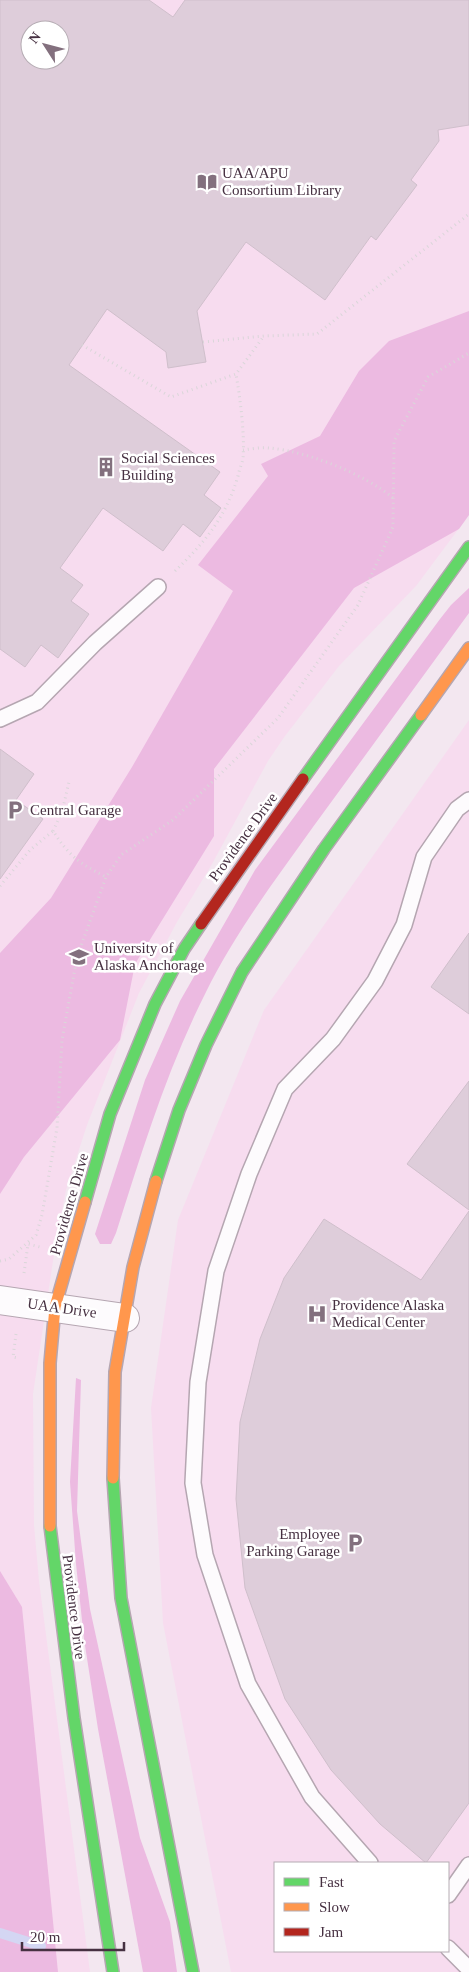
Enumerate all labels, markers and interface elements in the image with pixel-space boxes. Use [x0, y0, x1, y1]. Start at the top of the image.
north arrow [20, 20, 70, 70]
text: N [26, 29, 44, 46]
place label: UAA/APU Consortium Library [222, 165, 342, 198]
library icon: UAA/APU Consortium Library [196, 171, 218, 193]
place label: Social Sciences Building [121, 450, 215, 483]
building icon: Social Sciences Building [95, 456, 117, 478]
street label: Providence Drive [206, 789, 281, 884]
parking icon: Central Garage [4, 799, 26, 821]
place label: Central Garage [30, 802, 122, 818]
place label: University of Alaska Anchorage [94, 940, 205, 973]
school or university icon: University of Alaska Anchorage [68, 946, 90, 968]
street label: Providence Drive [47, 1151, 91, 1257]
street label: UAA Drive [26, 1295, 98, 1321]
place label: Providence Alaska Medical Center [332, 1297, 444, 1330]
hospital icon: Providence Alaska Medical Center [306, 1303, 328, 1325]
place label: Employee Parking Garage [246, 1526, 340, 1559]
parking icon: Employee Parking Garage [344, 1532, 366, 1554]
street label: Providence Drive [60, 1554, 88, 1661]
legend [274, 1862, 449, 1952]
text: Fast [319, 1874, 345, 1890]
text: Slow [319, 1899, 350, 1915]
scale bar [22, 1920, 125, 1952]
text: Jam [319, 1924, 343, 1940]
text: 20 m [30, 1929, 61, 1945]

